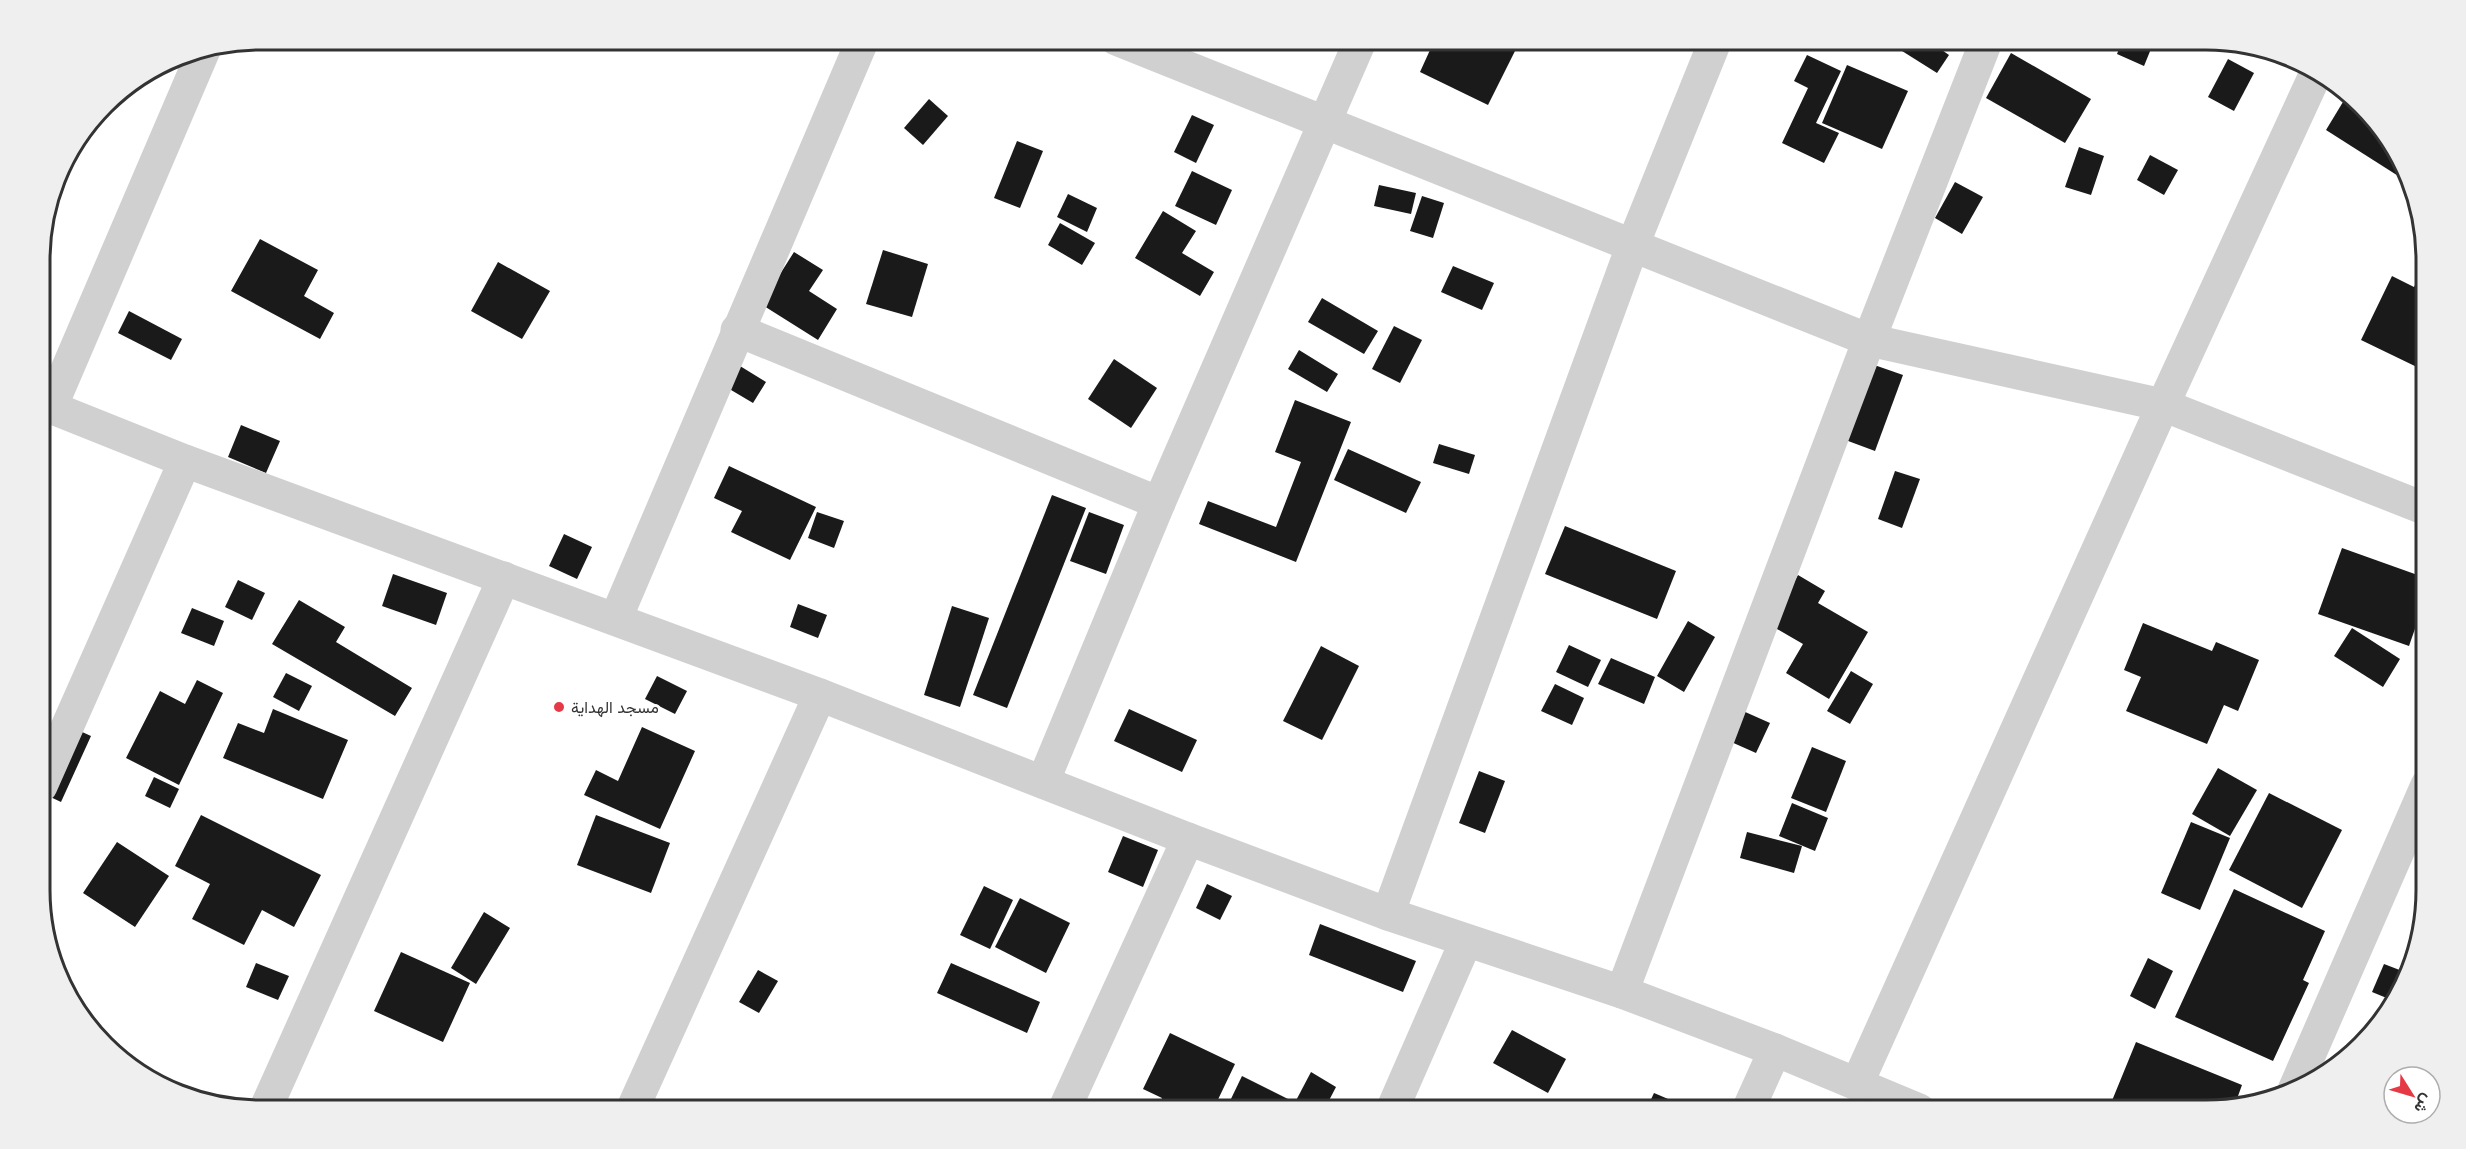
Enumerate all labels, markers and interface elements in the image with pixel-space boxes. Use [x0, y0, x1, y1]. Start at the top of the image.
place label: مسجد الهداية [571, 697, 659, 718]
marker: مسجد الهداية [552, 700, 566, 714]
north arrow [2382, 1065, 2442, 1125]
text: ش [2410, 1090, 2438, 1118]

